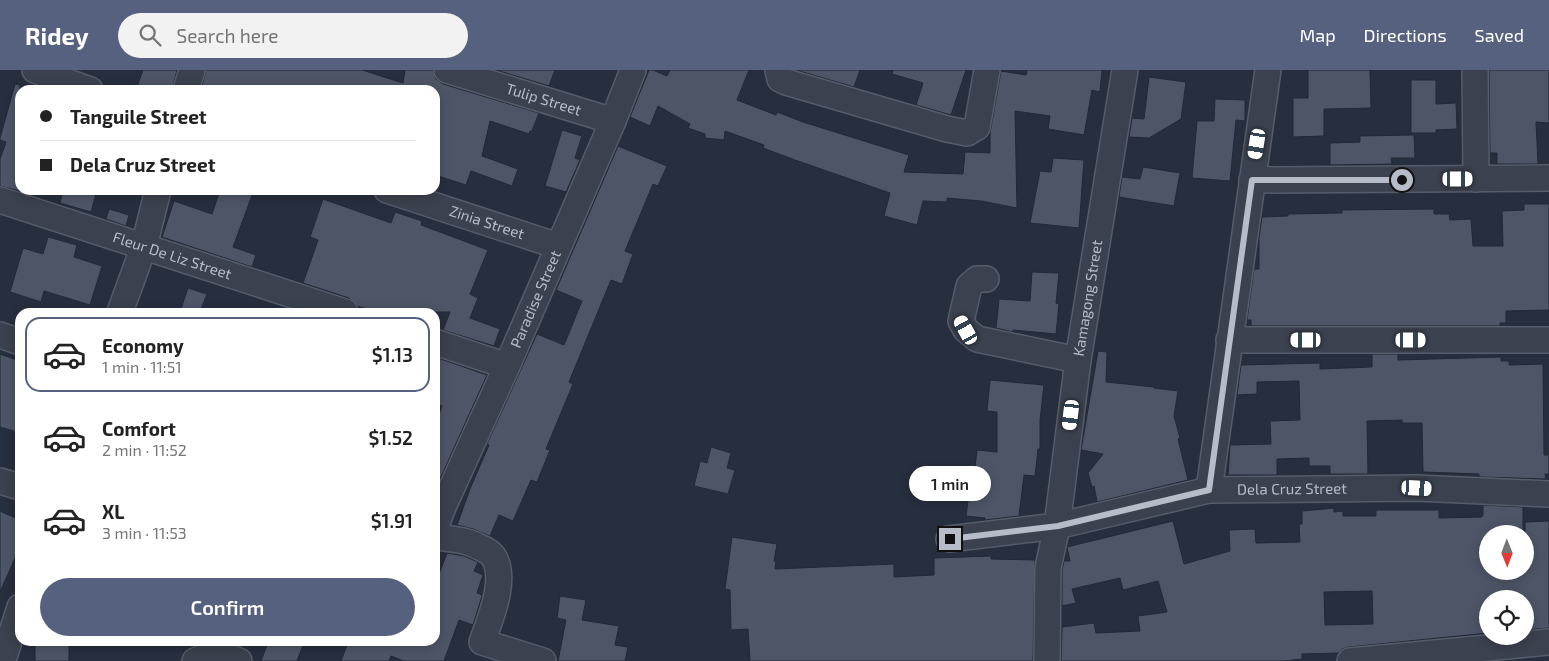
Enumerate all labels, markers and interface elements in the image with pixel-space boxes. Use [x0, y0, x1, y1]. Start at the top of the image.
search box [118, 13, 468, 58]
text: Ridey [25, 21, 88, 50]
icon: search [136, 21, 164, 49]
text: Search here [176, 24, 279, 47]
text: Map [1299, 24, 1336, 46]
text: Directions [1364, 24, 1447, 46]
text: Saved [1475, 24, 1524, 46]
street label: Tulip Street [504, 79, 584, 119]
text: Tanguile Street [70, 105, 207, 128]
car [1247, 128, 1266, 160]
text: Dela Cruz Street [70, 153, 216, 176]
route start [1391, 169, 1413, 191]
car [1443, 172, 1473, 187]
street label: Zinia Street [447, 201, 527, 243]
street label: Fleur De Liz Street [111, 227, 234, 283]
street label: Kamagong Street [1069, 238, 1105, 357]
street label: Paradise Street [506, 247, 564, 350]
car [952, 313, 979, 347]
icon: car [42, 332, 87, 377]
car [1291, 333, 1321, 348]
car [1396, 333, 1426, 348]
text: Economy [102, 334, 184, 357]
text: $1.13 [372, 343, 413, 366]
text: 1 min · 11:51 [102, 357, 182, 376]
car [1061, 399, 1080, 431]
icon: car [42, 415, 87, 460]
text: Comfort [102, 417, 176, 440]
text: $1.52 [368, 426, 413, 449]
text: 2 min · 11:52 [102, 440, 187, 459]
callout: 1 min [909, 466, 991, 502]
text: 1 min [931, 474, 969, 493]
street label: Dela Cruz Street [1237, 479, 1347, 498]
car [1401, 480, 1432, 496]
icon: car [42, 498, 87, 543]
text: XL [102, 500, 124, 523]
text: $1.91 [371, 509, 413, 532]
text: 3 min · 11:53 [102, 523, 187, 542]
north arrow [1479, 525, 1534, 580]
map controls [1479, 525, 1534, 645]
route end [939, 528, 961, 550]
button: Confirm [40, 578, 415, 636]
button: locate [1479, 590, 1534, 645]

